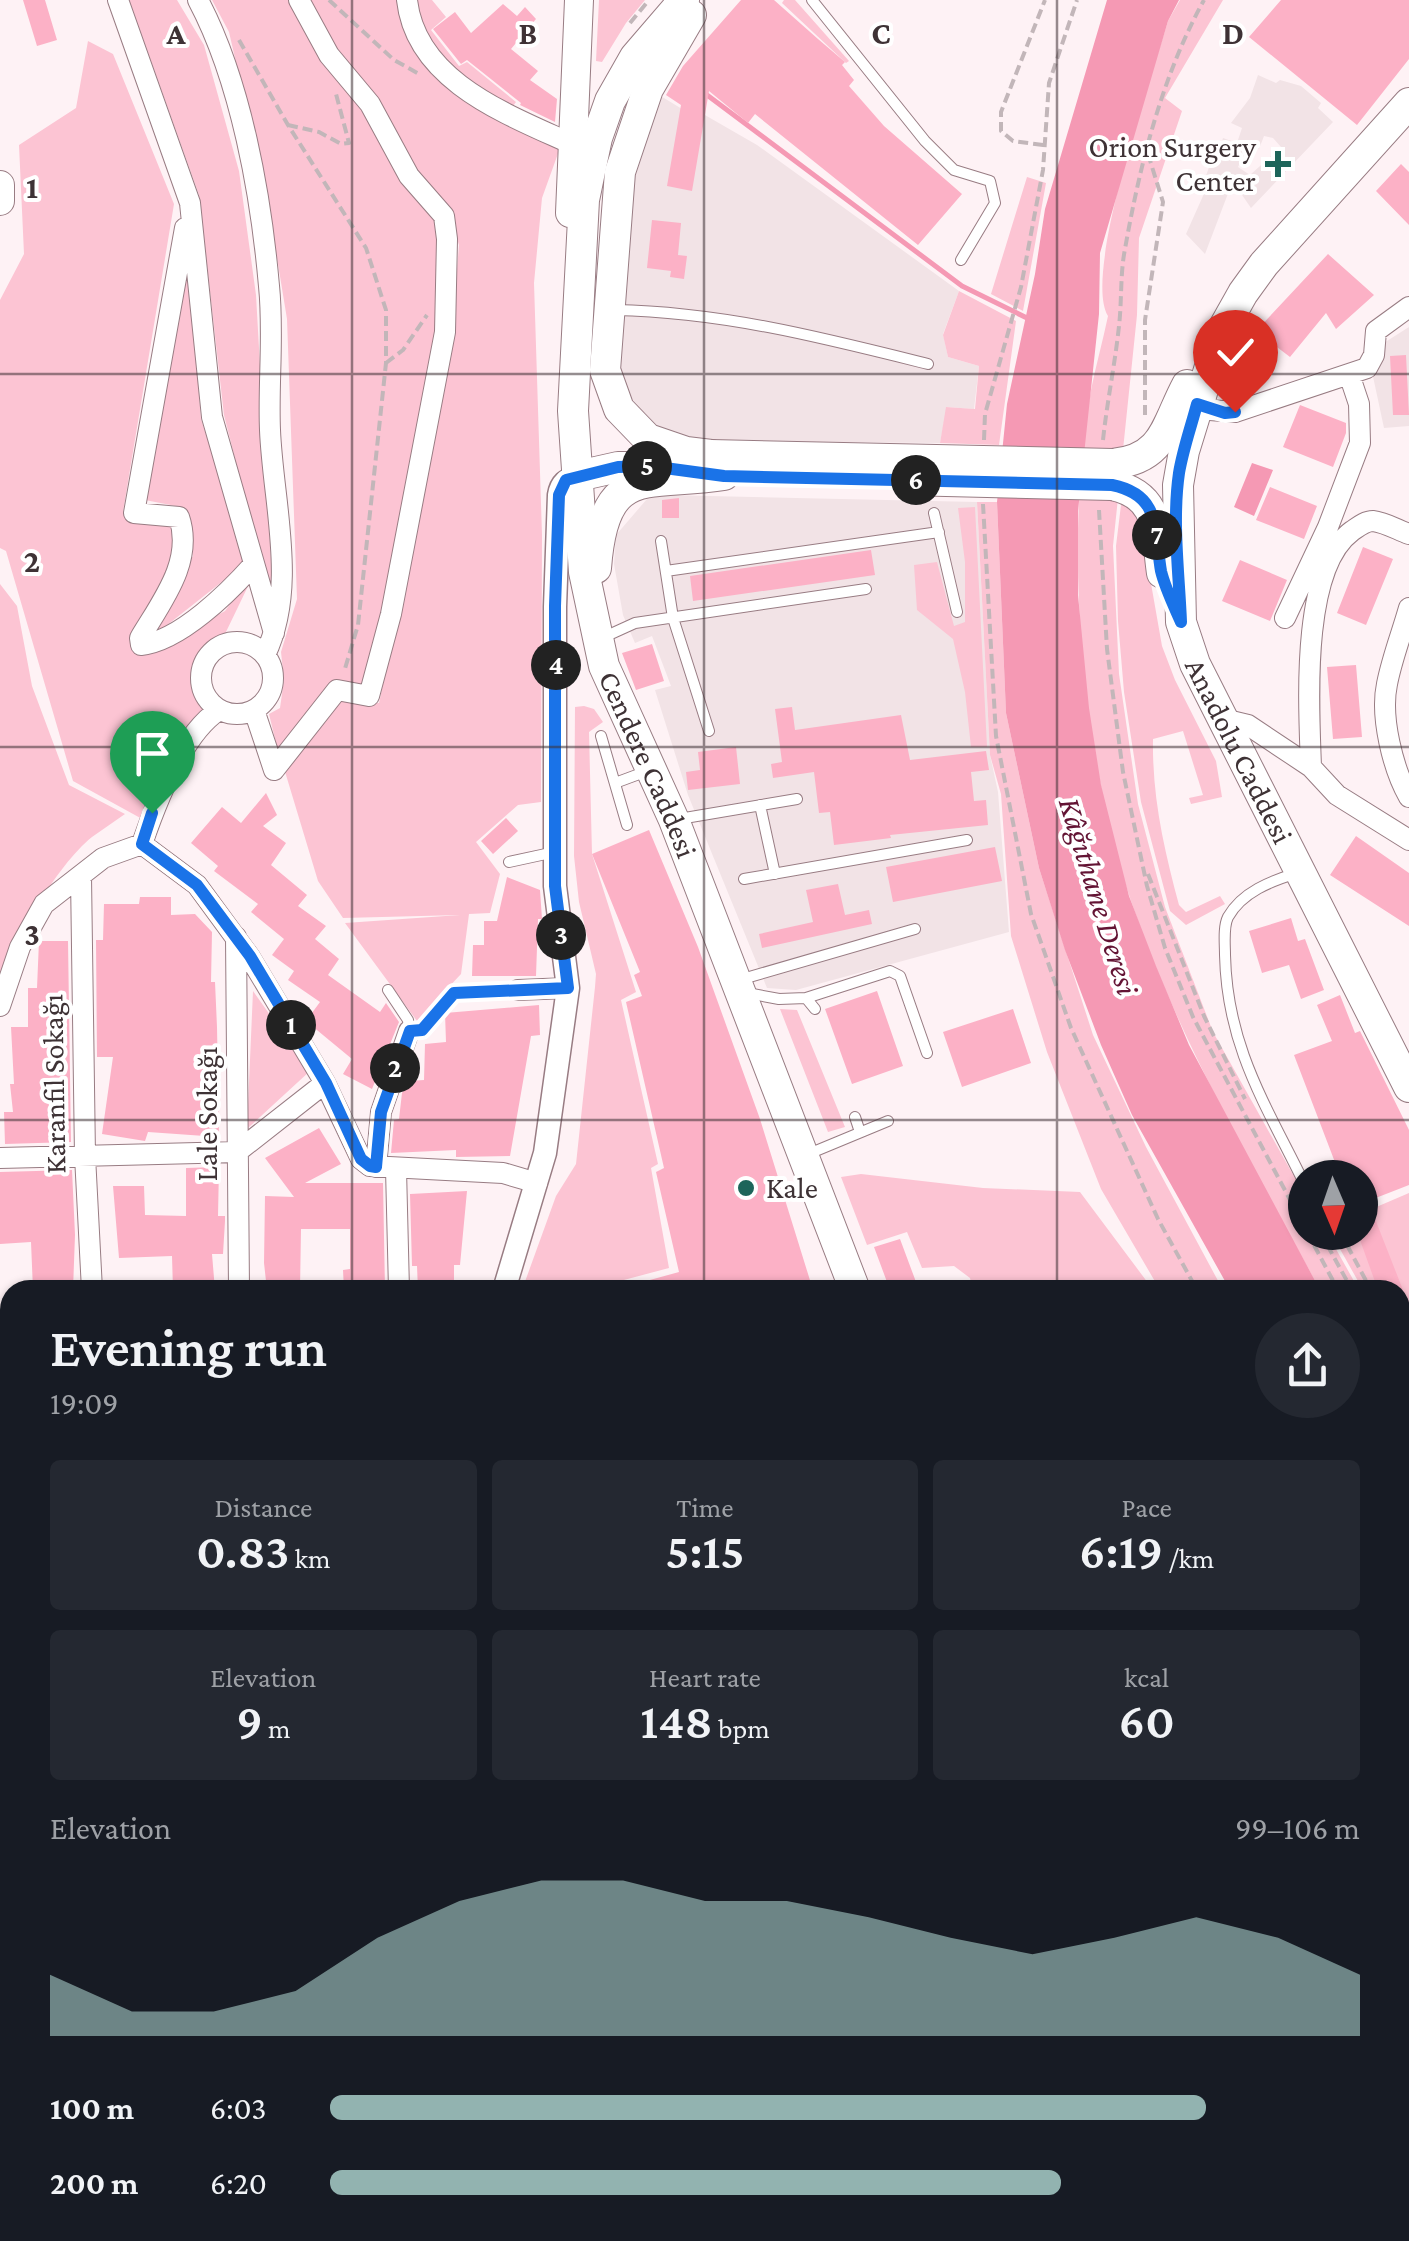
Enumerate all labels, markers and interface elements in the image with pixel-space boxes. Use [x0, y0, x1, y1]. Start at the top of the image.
text: A [165, 15, 186, 51]
text: B [519, 15, 537, 51]
text: C [871, 15, 891, 51]
text: D [1222, 15, 1244, 51]
place label: Orion Surgery Center [1089, 130, 1256, 197]
marker: Orion Surgery Center [1265, 151, 1291, 177]
text: 1 [26, 169, 38, 205]
pin [1193, 310, 1278, 413]
icon: check [1208, 325, 1263, 380]
pin: 5 [622, 441, 672, 491]
text: 5 [640, 450, 654, 481]
pin: 6 [891, 455, 941, 505]
text: 6 [908, 464, 924, 495]
pin: 7 [1132, 510, 1182, 560]
text: 7 [1150, 519, 1164, 550]
text: 2 [24, 543, 40, 579]
pin: 4 [531, 640, 581, 690]
text: 4 [548, 649, 564, 680]
street label: Anadolu Caddesi [1179, 653, 1300, 849]
street label: Cendere Caddesi [593, 666, 704, 862]
pin [110, 711, 195, 814]
icon: arrive [125, 726, 180, 781]
water label: Kâğıthane Deresi [1052, 793, 1146, 1000]
pin: 3 [536, 910, 586, 960]
text: 3 [24, 916, 40, 952]
text: 3 [554, 919, 568, 950]
street label: Karanfil Sokağı [35, 994, 73, 1174]
pin: 1 [266, 1000, 316, 1050]
text: 1 [286, 1009, 296, 1040]
pin: 2 [370, 1043, 420, 1093]
street label: Lale Sokağı [190, 1046, 224, 1181]
text: 2 [388, 1052, 402, 1083]
north arrow [1288, 1160, 1378, 1250]
map controls [1288, 1160, 1378, 1250]
place label: Kale [766, 1171, 818, 1204]
marker: Kale [735, 1177, 757, 1199]
button: share [1255, 1313, 1360, 1418]
text: Evening run [50, 1317, 327, 1378]
text: 19:09 [50, 1385, 119, 1421]
text: Distance [214, 1492, 312, 1523]
text: Time [676, 1492, 734, 1523]
text: Pace [1121, 1492, 1172, 1523]
text: 0.83 [196, 1523, 289, 1579]
text: 5:15 [665, 1523, 745, 1579]
text: 6:19 [1079, 1523, 1163, 1579]
text: km [289, 1543, 330, 1574]
text: /km [1163, 1543, 1214, 1574]
text: Elevation [210, 1662, 316, 1693]
text: Heart rate [649, 1662, 761, 1693]
text: kcal [1124, 1662, 1169, 1693]
text: 9 [236, 1693, 263, 1749]
text: 148 [640, 1693, 713, 1749]
text: 60 [1119, 1693, 1175, 1749]
text: m [263, 1713, 290, 1744]
text: bpm [713, 1713, 770, 1744]
text: Elevation [50, 1810, 171, 1846]
text: 99–106 m [1235, 1810, 1360, 1846]
text: 100 m [50, 2090, 134, 2126]
text: 6:03 [210, 2090, 267, 2126]
text: 200 m [50, 2165, 138, 2201]
text: 6:20 [210, 2165, 267, 2201]

